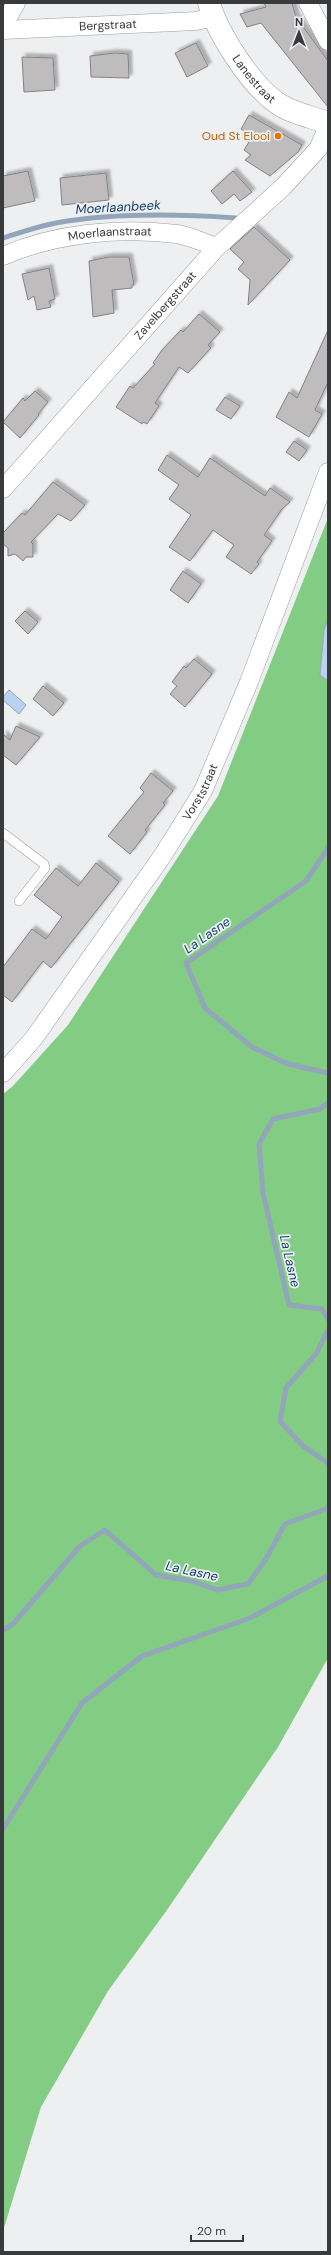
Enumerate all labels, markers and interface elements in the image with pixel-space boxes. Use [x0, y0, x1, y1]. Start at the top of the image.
north arrow [279, 12, 319, 52]
text: N [295, 15, 303, 29]
street label: Bergstraat [79, 16, 137, 34]
street label: Lanestraat [229, 52, 279, 107]
place label: Oud St Elooi [202, 128, 270, 144]
marker: Oud St Elooi [273, 131, 283, 141]
water label: Moerlaanbeek [75, 196, 161, 218]
street label: Moerlaanstraat [67, 223, 152, 245]
street label: Zavelbergstraat [131, 268, 200, 343]
street label: Vorststraat [179, 761, 222, 823]
water label: La Lasne [180, 913, 234, 957]
water label: La Lasne [276, 1233, 304, 1289]
water label: La Lasne [164, 1557, 220, 1585]
scale bar [191, 2217, 243, 2243]
text: 20 m [197, 2223, 226, 2239]

